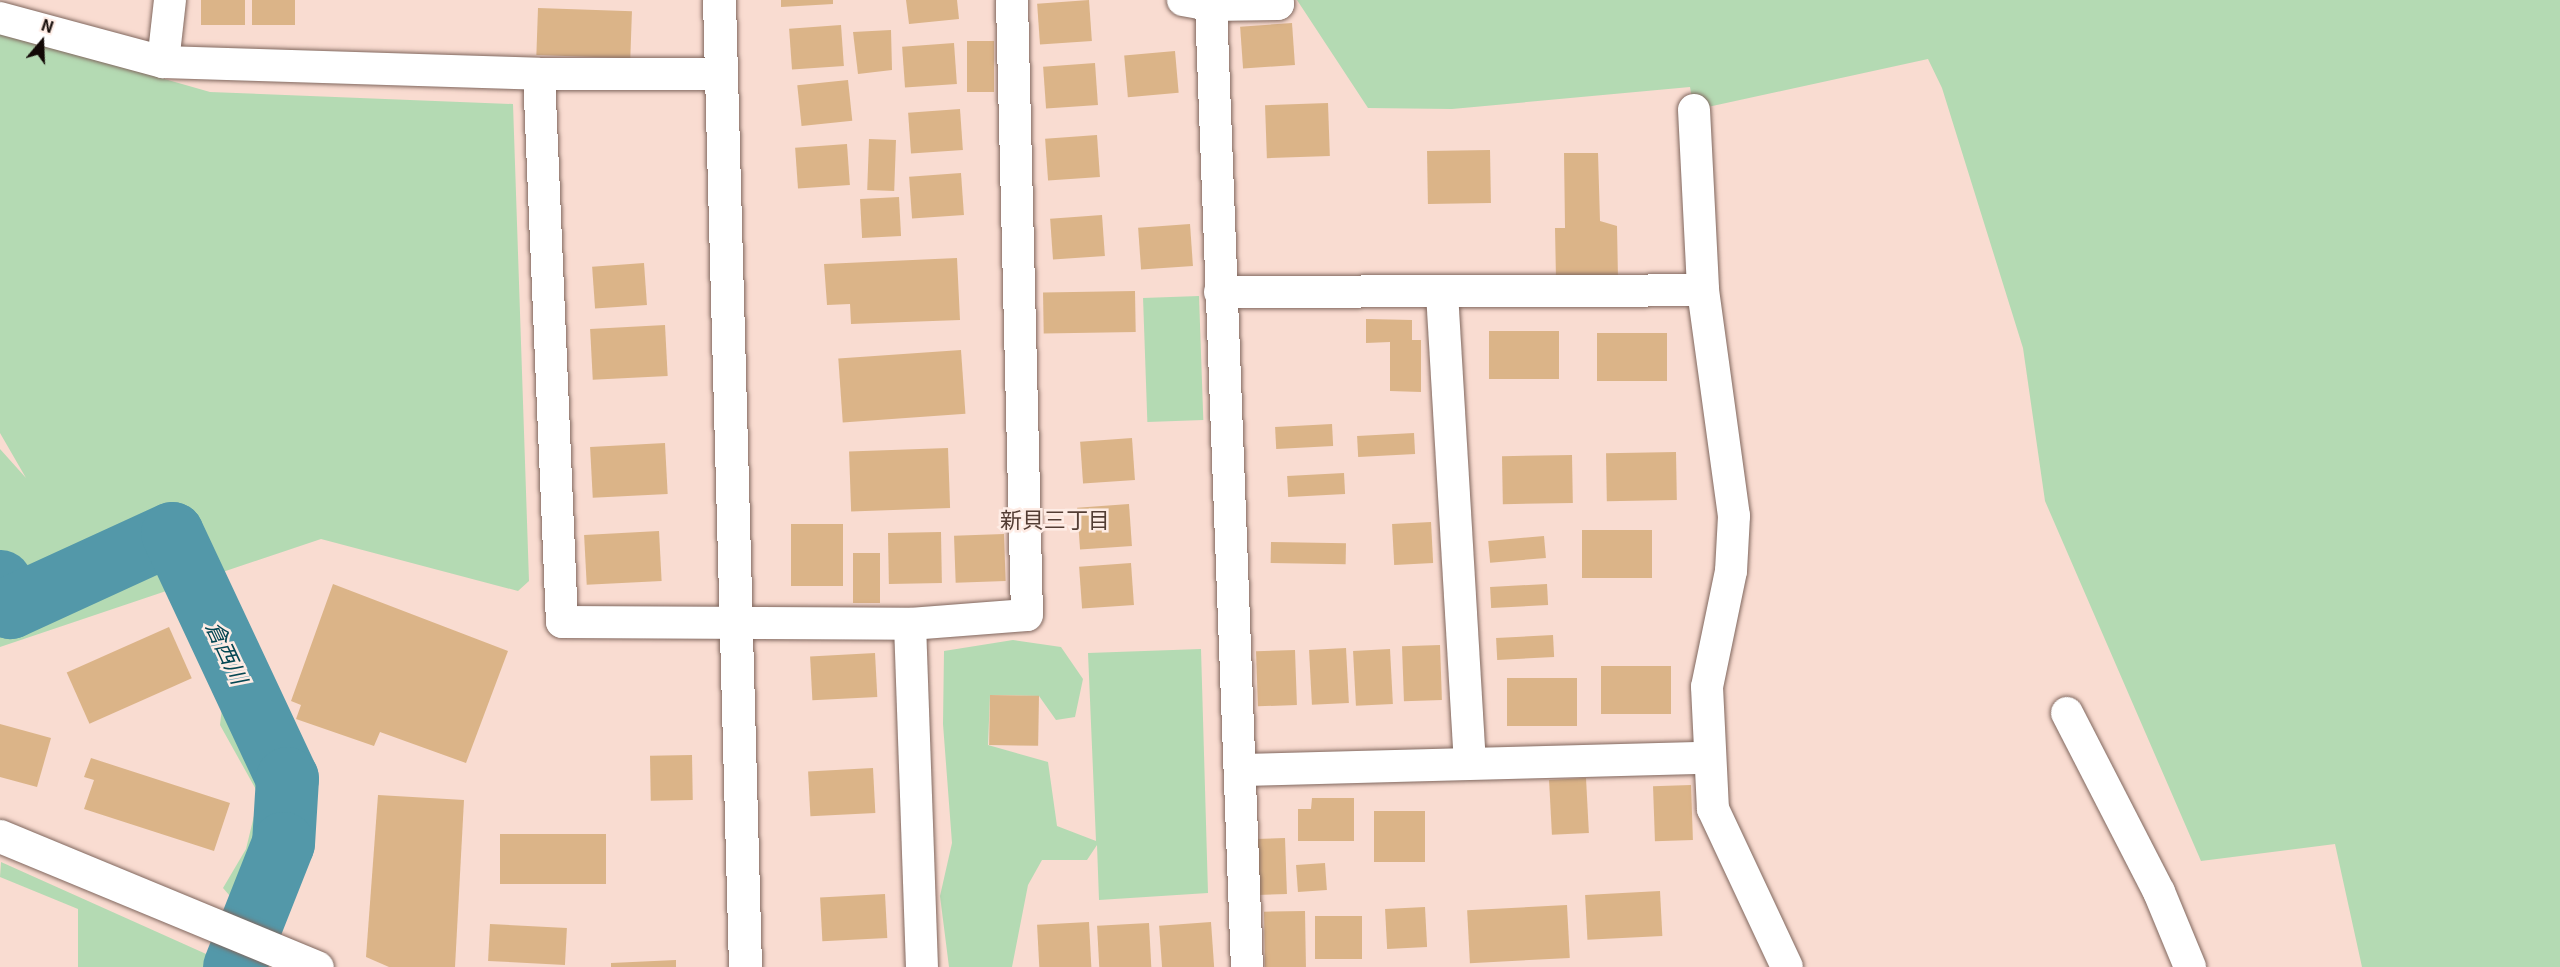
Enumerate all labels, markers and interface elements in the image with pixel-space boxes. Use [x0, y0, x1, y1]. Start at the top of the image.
north arrow [12, 12, 72, 72]
text: N [38, 12, 57, 38]
district label: 新貝三丁目 [1000, 506, 1110, 532]
water label: 倉西川 [202, 617, 254, 687]

